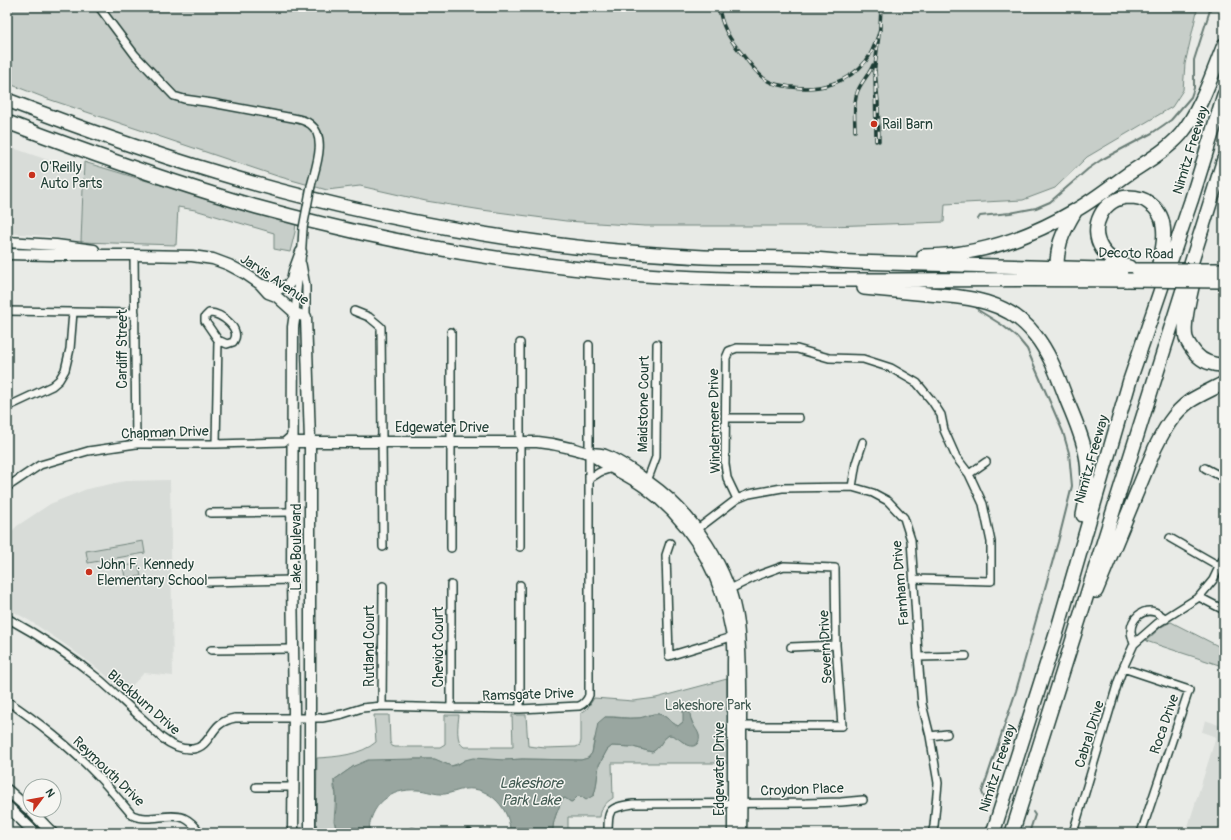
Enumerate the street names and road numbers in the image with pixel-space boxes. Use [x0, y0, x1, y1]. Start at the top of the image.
street label: Nimitz Freeway [1169, 104, 1212, 196]
street label: Decoto Road [1098, 244, 1174, 263]
street label: Jarvis Avenue [237, 250, 312, 309]
street label: Cardiff Street [114, 309, 131, 389]
street label: Maidstone Court [634, 355, 653, 453]
street label: Windermere Drive [705, 368, 724, 474]
street label: Nimitz Freeway [1071, 413, 1112, 505]
street label: Edgewater Drive [395, 419, 489, 436]
street label: Chapman Drive [121, 422, 209, 443]
street label: Lake Boulevard [288, 503, 305, 591]
street label: Farnham Drive [888, 540, 913, 626]
street label: Rutland Court [361, 605, 378, 687]
street label: Cheviot Court [430, 606, 447, 687]
street label: Severn Drive [815, 609, 836, 684]
street label: Blackburn Drive [104, 666, 183, 739]
street label: Ramsgate Drive [482, 684, 574, 705]
street label: Roca Drive [1146, 692, 1183, 756]
street label: Cabral Drive [1071, 698, 1108, 770]
street label: Edgewater Drive [711, 722, 728, 816]
street label: Nimitz Freeway [975, 722, 1020, 814]
street label: Reymouth Drive [69, 733, 148, 810]
street label: Croydon Place [760, 780, 844, 799]

